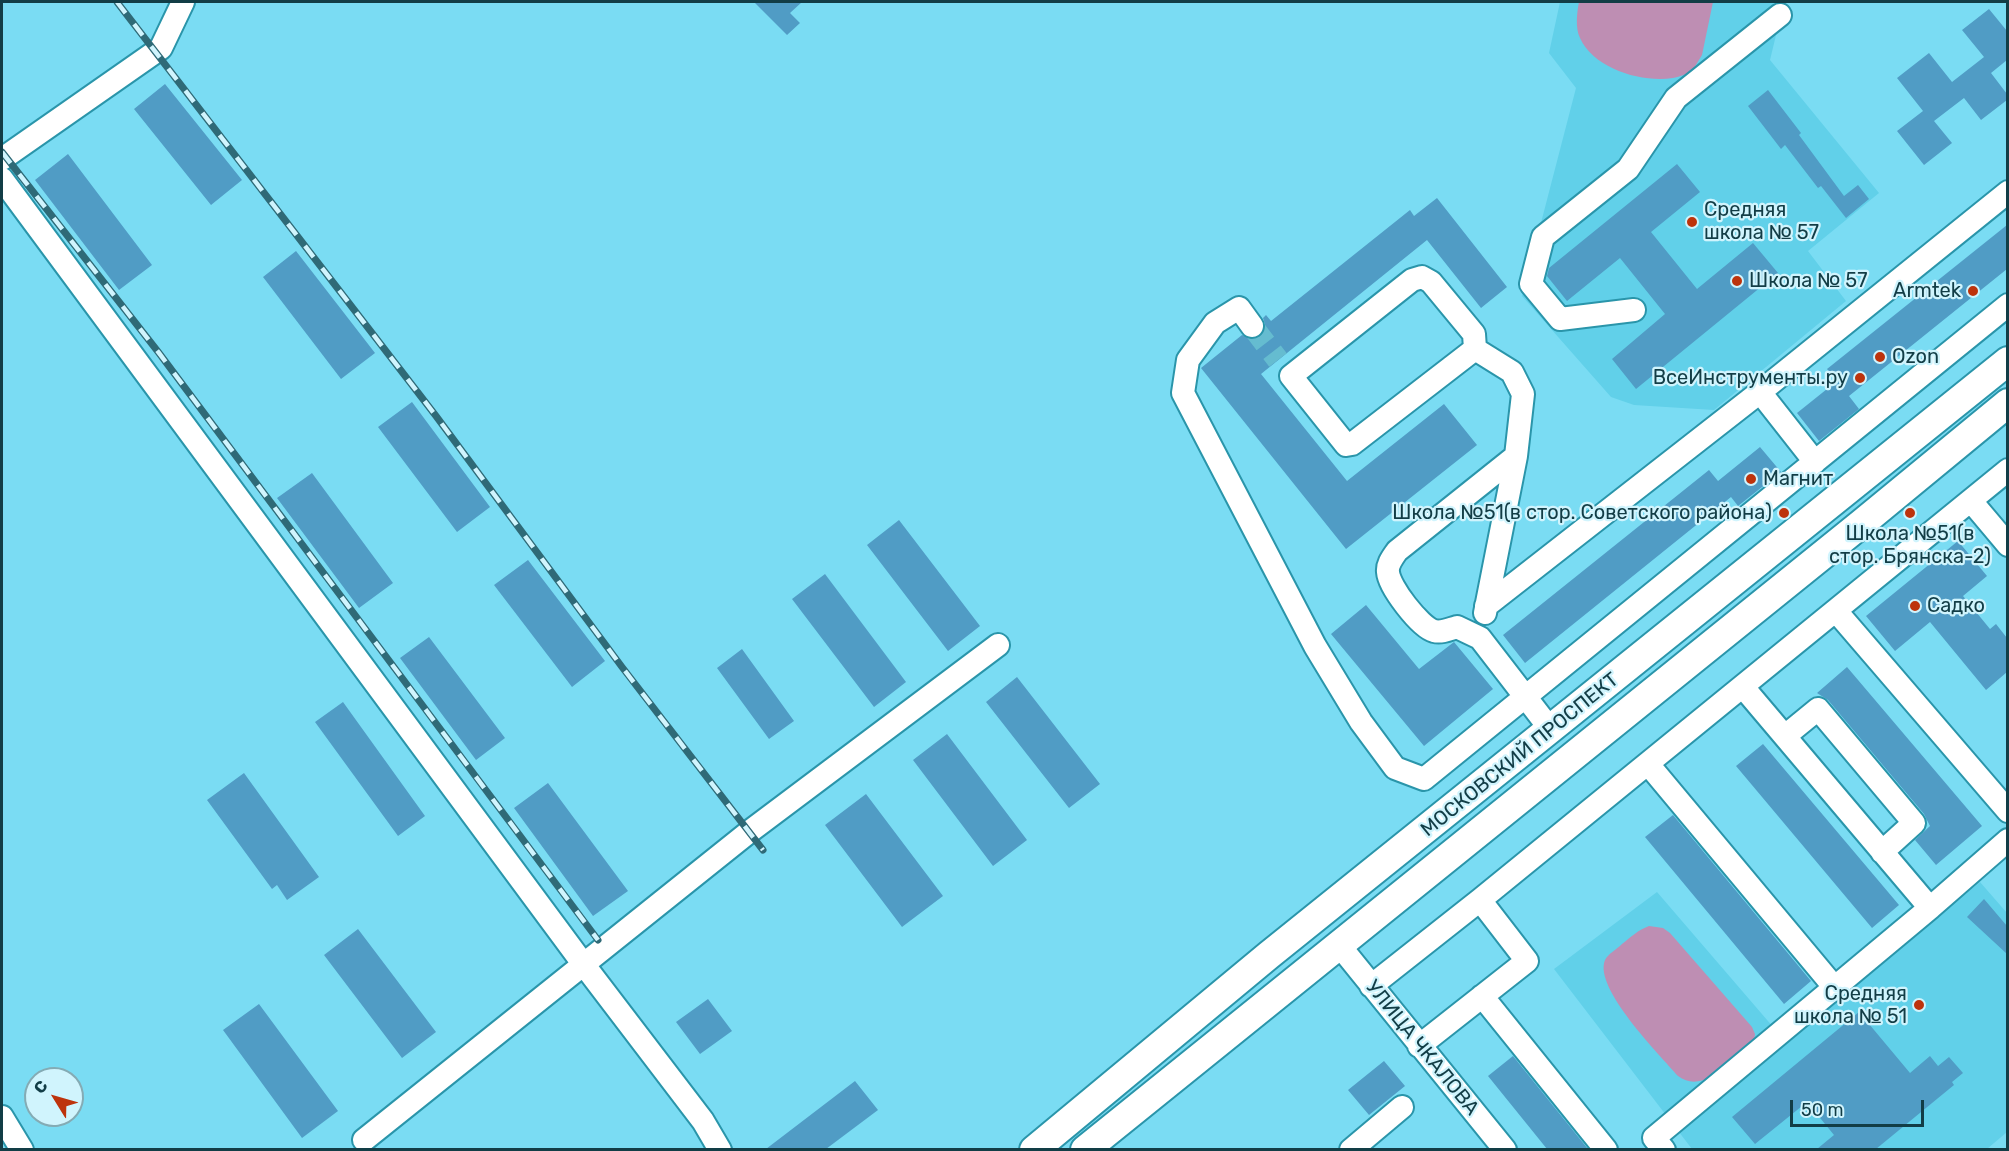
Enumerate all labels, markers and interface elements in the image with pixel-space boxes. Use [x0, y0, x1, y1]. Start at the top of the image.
place label: Средняя школа № 57 [1704, 198, 1819, 245]
marker: Средняя школа № 57 [1685, 215, 1699, 229]
place label: Школа № 57 [1749, 269, 1867, 293]
marker: Школа № 57 [1730, 274, 1744, 288]
place label: Armtek [1893, 279, 1961, 303]
marker: Armtek [1966, 284, 1980, 298]
place label: Ozon [1892, 345, 1939, 369]
marker: Ozon [1873, 350, 1887, 364]
place label: ВсеИнструменты.ру [1653, 366, 1848, 390]
marker: ВсеИнструменты.ру [1853, 371, 1867, 385]
place label: Магнит [1763, 467, 1833, 491]
marker: Магнит [1744, 472, 1758, 486]
place label: Школа №51(в стор. Советского района) [1392, 501, 1772, 525]
marker: Школа №51(в стор. Советского района) [1777, 506, 1791, 520]
marker: Школа №51(в стор. Брянска-2) [1903, 506, 1917, 520]
place label: Школа №51(в стор. Брянска-2) [1829, 522, 1991, 569]
place label: Садко [1927, 594, 1985, 618]
marker: Садко [1908, 599, 1922, 613]
street label: МОСКОВСКИЙ ПРОСПЕКТ [1416, 668, 1624, 842]
street label: УЛИЦА ЧКАЛОВА [1360, 976, 1484, 1120]
place label: Средняя школа № 51 [1794, 982, 1907, 1029]
marker: Средняя школа № 51 [1912, 998, 1926, 1012]
north arrow [24, 1067, 84, 1127]
text: С [30, 1077, 52, 1097]
scale bar [1793, 1088, 1926, 1126]
text: 50 m [1801, 1099, 1844, 1121]

